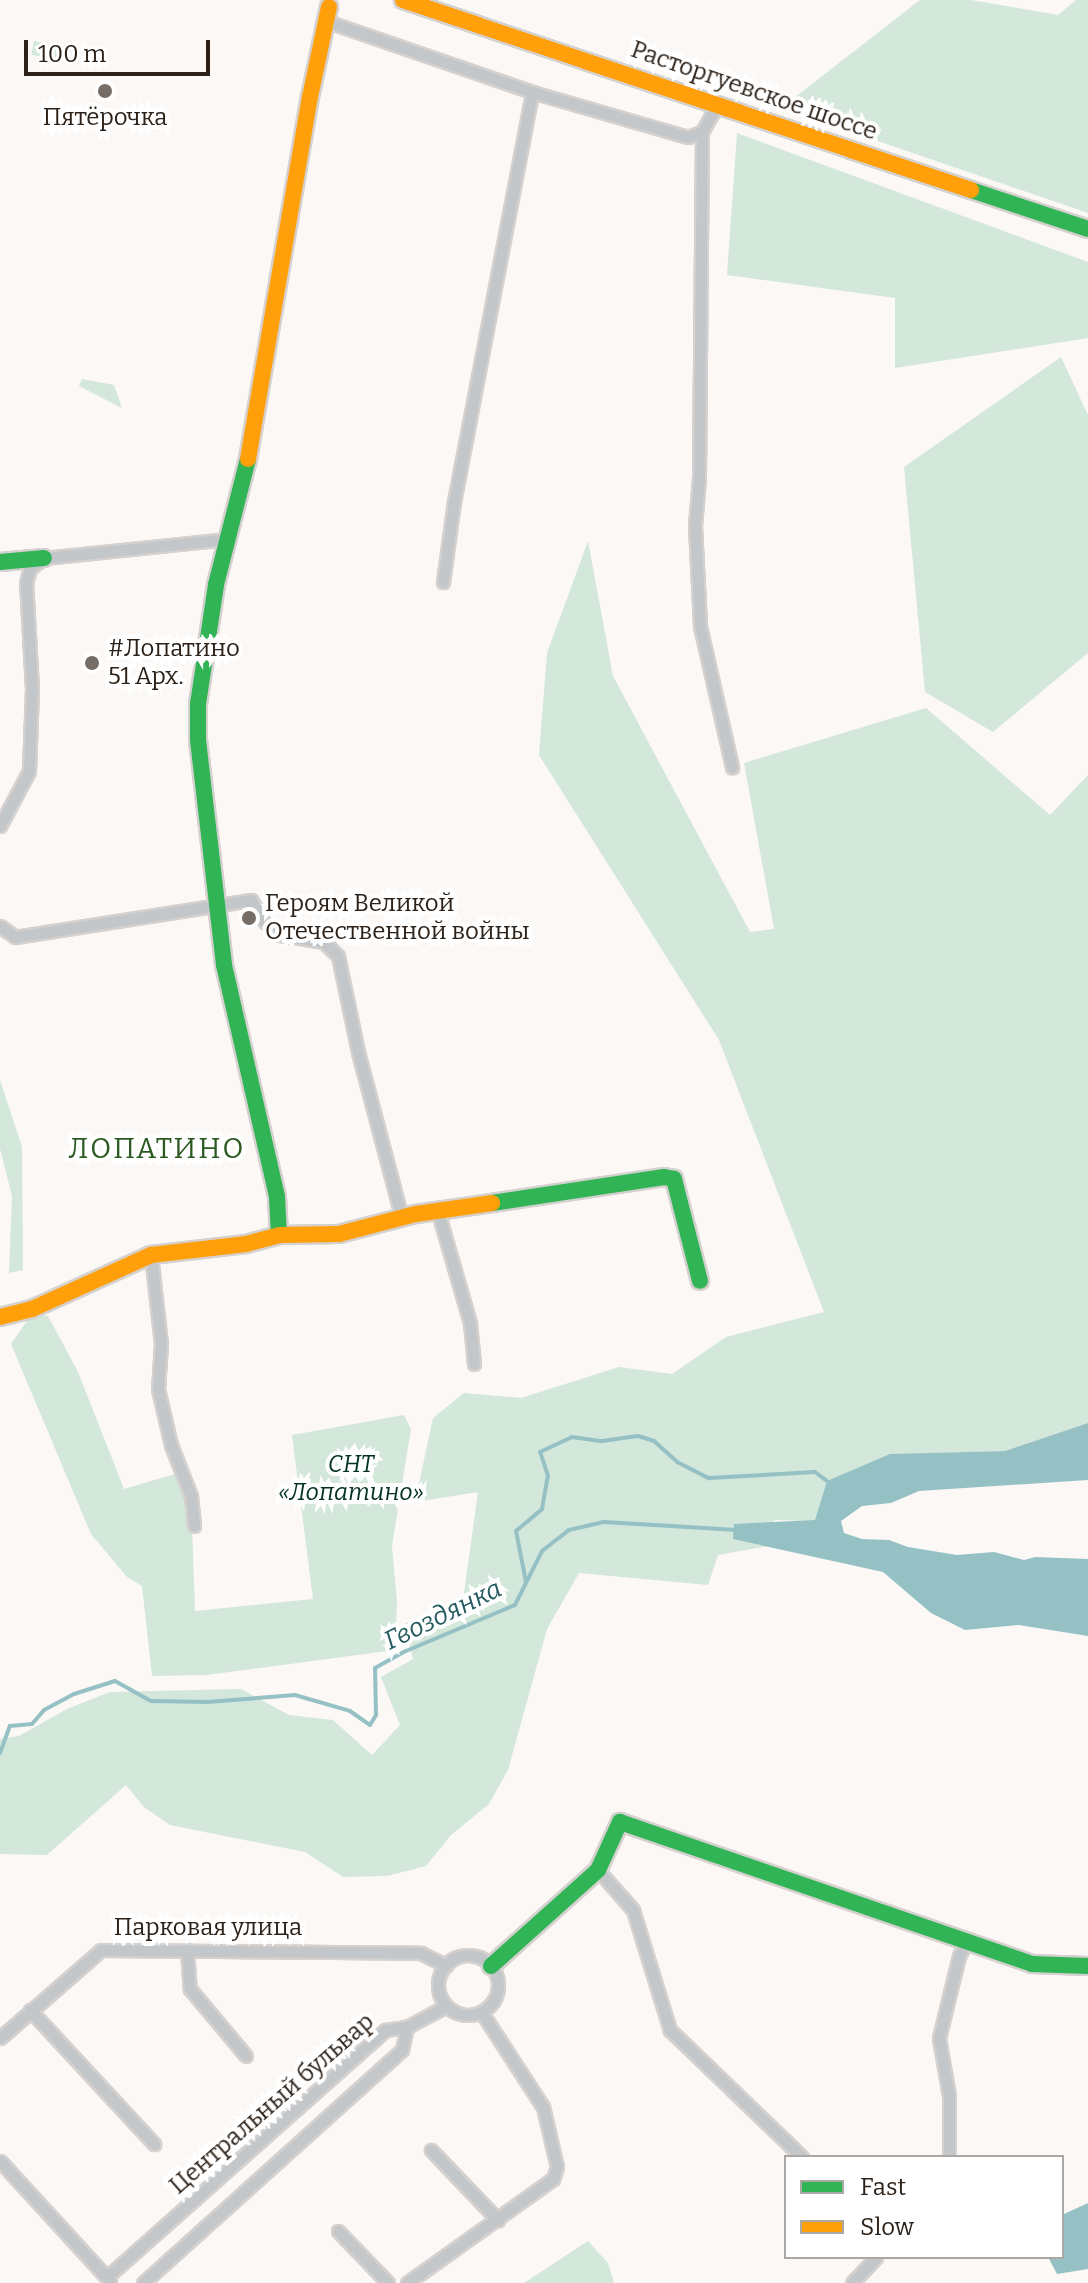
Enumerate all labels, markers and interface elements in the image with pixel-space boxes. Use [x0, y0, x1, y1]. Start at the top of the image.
scale bar [28, 24, 214, 74]
street label: Расторгуевское шоссе [627, 35, 881, 147]
text: 100 m [38, 40, 106, 68]
marker: Пятёрочка [96, 82, 114, 100]
place label: Пятёрочка [43, 104, 167, 132]
place label: #Лопатино 51 Арх. [108, 635, 240, 691]
marker: #Лопатино 51 Арх. [83, 654, 101, 672]
place label: Героям Великой Отечественной войны [265, 890, 530, 946]
marker: Героям Великой Отечественной войны [240, 909, 258, 927]
district label: ЛОПАТИНО [69, 1132, 245, 1166]
park label: СНТ «Лопатино» [278, 1451, 424, 1507]
water label: Гвоздянка [379, 1573, 507, 1657]
street label: Парковая улица [114, 1914, 302, 1942]
street label: Центральный бульвар [164, 2007, 380, 2201]
legend [784, 2155, 1064, 2259]
text: Fast [860, 2173, 906, 2201]
text: Slow [860, 2213, 914, 2241]

